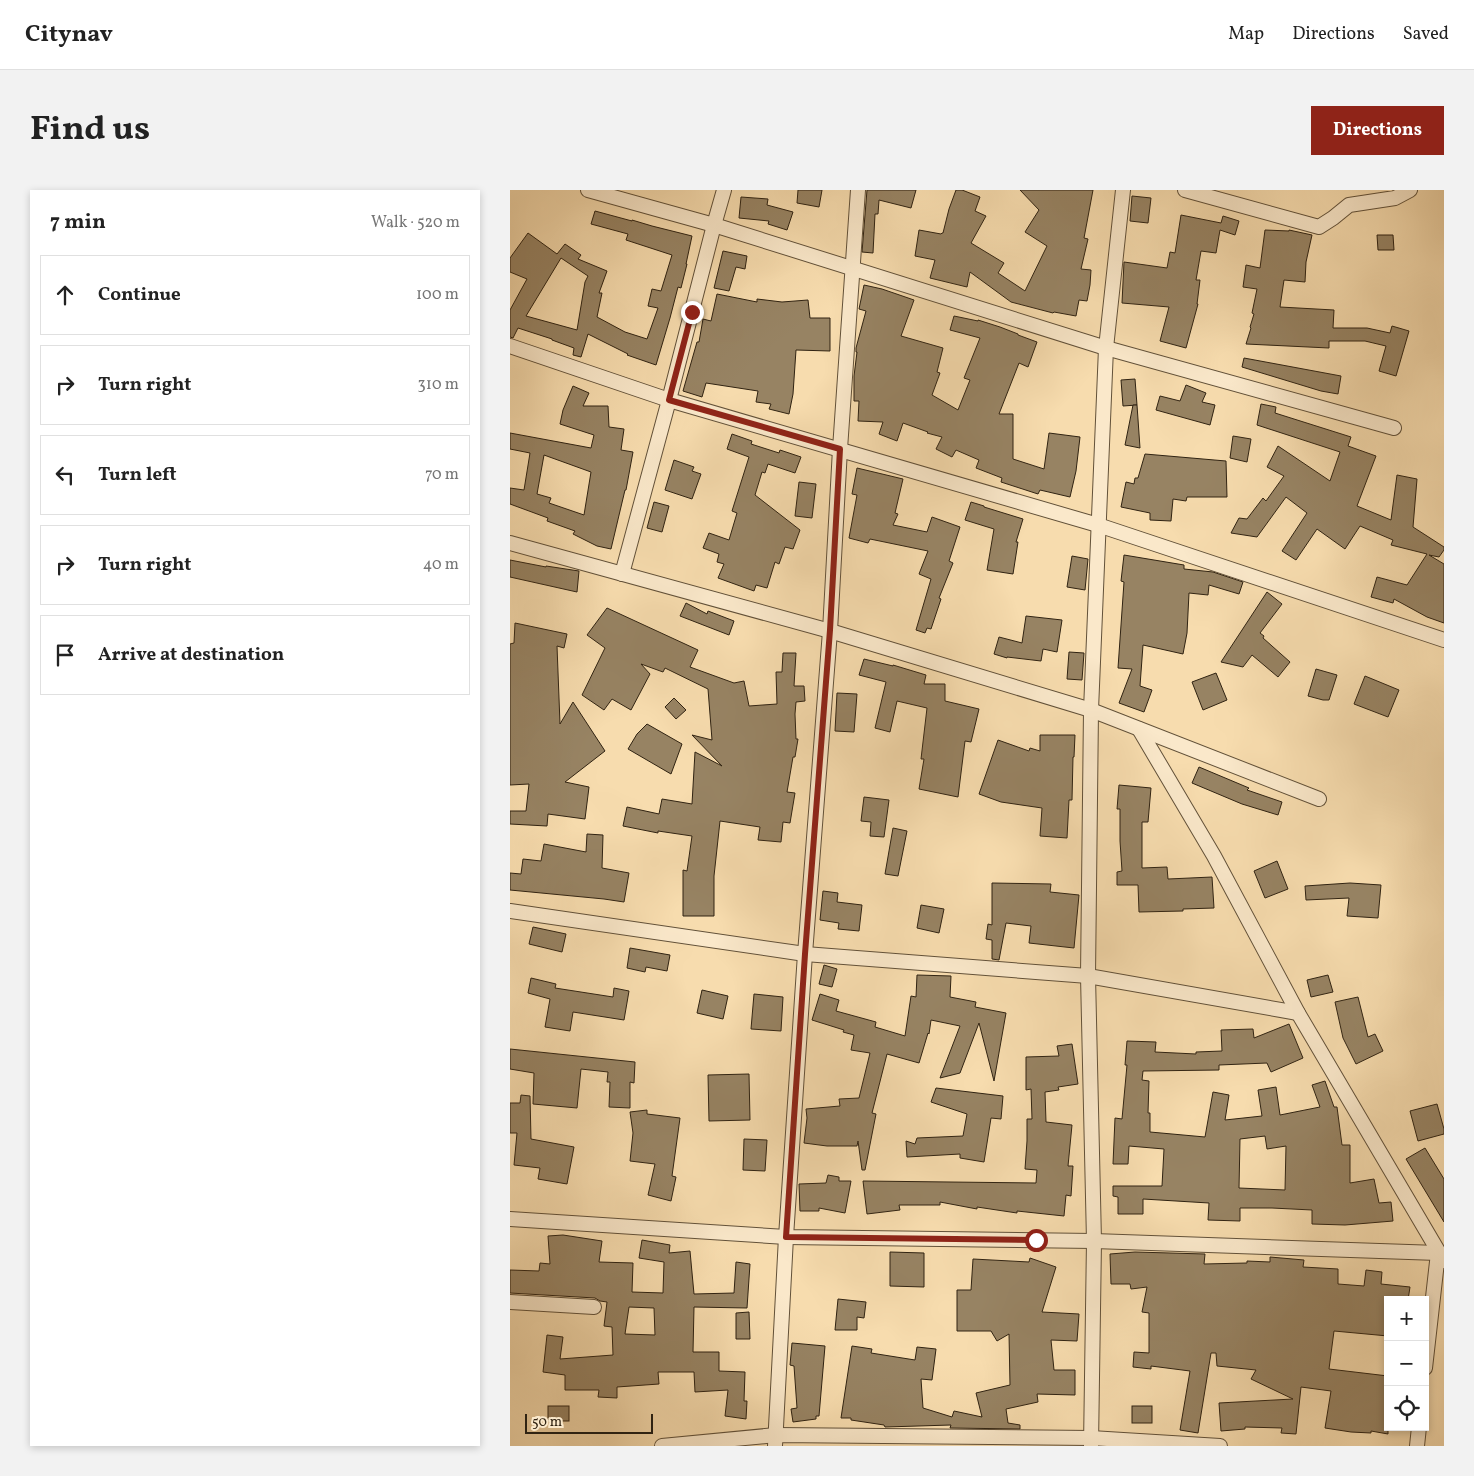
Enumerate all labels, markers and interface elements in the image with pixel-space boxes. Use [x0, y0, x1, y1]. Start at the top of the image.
text: Citynav [25, 18, 113, 52]
text: Map [1228, 22, 1264, 47]
text: Directions [1292, 22, 1375, 47]
text: Saved [1403, 22, 1449, 47]
text: Find us [30, 106, 150, 154]
button: Directions [1311, 106, 1444, 155]
text: 7 min [50, 208, 106, 237]
text: Walk · 520 m [371, 212, 460, 234]
icon: ahead [51, 281, 79, 309]
text: Continue [98, 282, 181, 308]
text: 100 m [416, 284, 459, 306]
route end [681, 301, 704, 324]
icon: right [51, 371, 79, 399]
text: Turn right [98, 372, 191, 398]
text: 310 m [418, 374, 459, 396]
icon: left [51, 461, 79, 489]
text: Turn left [98, 462, 177, 488]
text: 70 m [425, 464, 459, 486]
icon: right [51, 551, 79, 579]
text: Turn right [98, 552, 191, 578]
text: 40 m [423, 554, 459, 576]
icon: arrive [51, 641, 79, 669]
text: Arrive at destination [98, 642, 284, 668]
route start [1025, 1229, 1048, 1252]
map controls [1384, 1296, 1429, 1431]
button: + [1384, 1296, 1429, 1341]
button: − [1384, 1341, 1429, 1386]
button: locate [1384, 1386, 1429, 1431]
scale bar [525, 1411, 652, 1434]
text: 50 m [532, 1413, 562, 1432]

